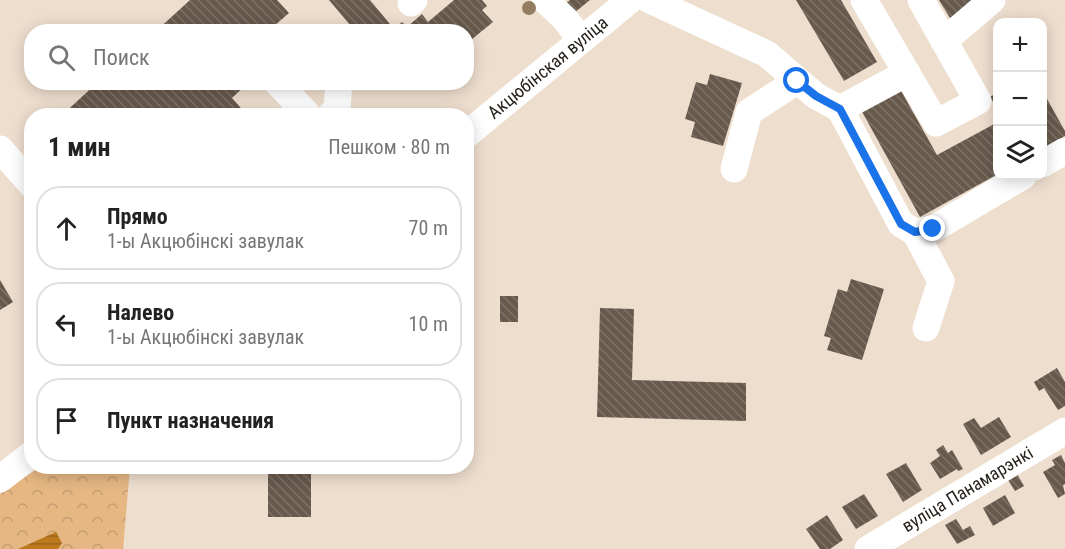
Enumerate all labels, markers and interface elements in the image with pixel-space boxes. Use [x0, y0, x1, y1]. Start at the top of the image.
street label: Акцюбінская вуліца [483, 12, 612, 123]
map controls [993, 18, 1047, 180]
button: + [993, 18, 1047, 72]
search box [24, 24, 474, 90]
icon: search [45, 41, 78, 74]
text: Поиск [93, 45, 150, 70]
route start [783, 67, 809, 93]
button: − [993, 72, 1047, 126]
button: layers [993, 126, 1047, 180]
text: 1 мин [48, 132, 110, 162]
text: Пешком · 80 m [328, 135, 450, 159]
text: Прямо [107, 204, 168, 229]
icon: ahead [50, 212, 83, 245]
route end [919, 215, 945, 241]
text: 70 m [409, 216, 448, 240]
text: 1-ы Акцюбінскі завулак [107, 229, 304, 253]
text: Налево [107, 300, 174, 325]
icon: left [50, 308, 83, 341]
text: 10 m [409, 312, 448, 336]
text: 1-ы Акцюбінскі завулак [107, 325, 304, 349]
icon: arrive [50, 404, 83, 437]
text: Пункт назначения [107, 408, 274, 433]
street label: вуліца Панамарэнкі [898, 442, 1037, 536]

